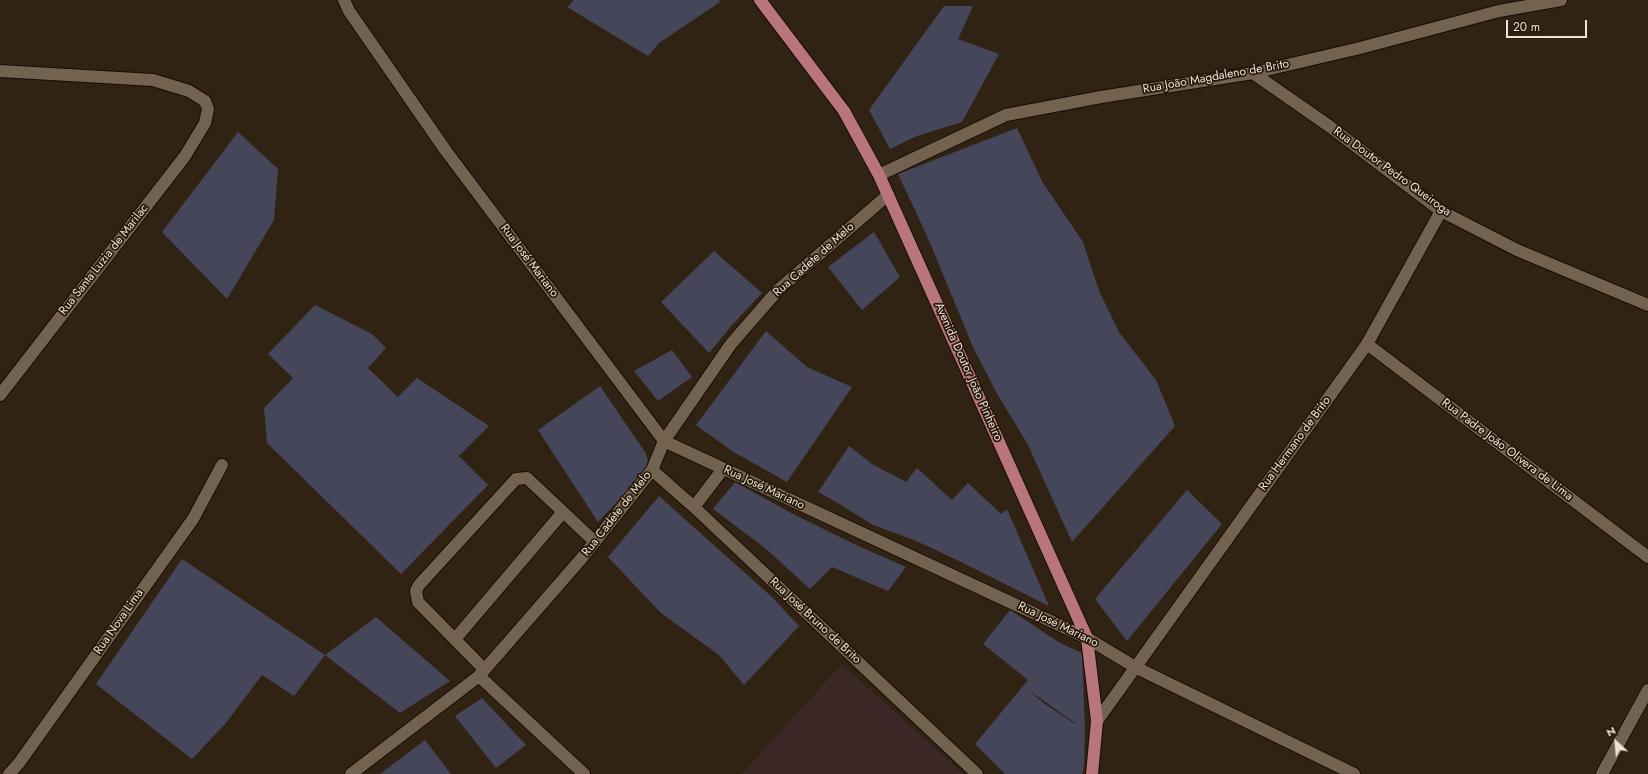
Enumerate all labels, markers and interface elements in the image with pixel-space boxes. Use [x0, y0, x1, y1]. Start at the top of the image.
scale bar [1508, 12, 1589, 38]
text: 20 m [1513, 18, 1540, 36]
street label: Rua João Magdaleno de Brito [1142, 57, 1290, 97]
street label: Rua Doutor Pedro Queiroga [1330, 124, 1454, 220]
street label: Rua Santa Luzia de Marilac [56, 202, 152, 318]
street label: Rua Cadete de Melo [771, 220, 857, 300]
street label: Rua José Mariano [497, 222, 561, 300]
street label: Avenida Doutor João Pinheiro [931, 301, 1005, 443]
street label: Rua Hermano de Brito [1256, 394, 1334, 494]
street label: Rua Padre João Olivera de Lima [1438, 396, 1576, 504]
street label: Rua José Mariano [721, 463, 807, 513]
street label: Rua Cadete de Melo [579, 469, 655, 559]
street label: Rua José Bruno de Brito [766, 575, 864, 667]
street label: Rua Nova Lima [91, 587, 147, 657]
street label: Rua José Mariano [1015, 599, 1101, 651]
north arrow [1596, 722, 1636, 762]
text: N [1603, 722, 1618, 740]

